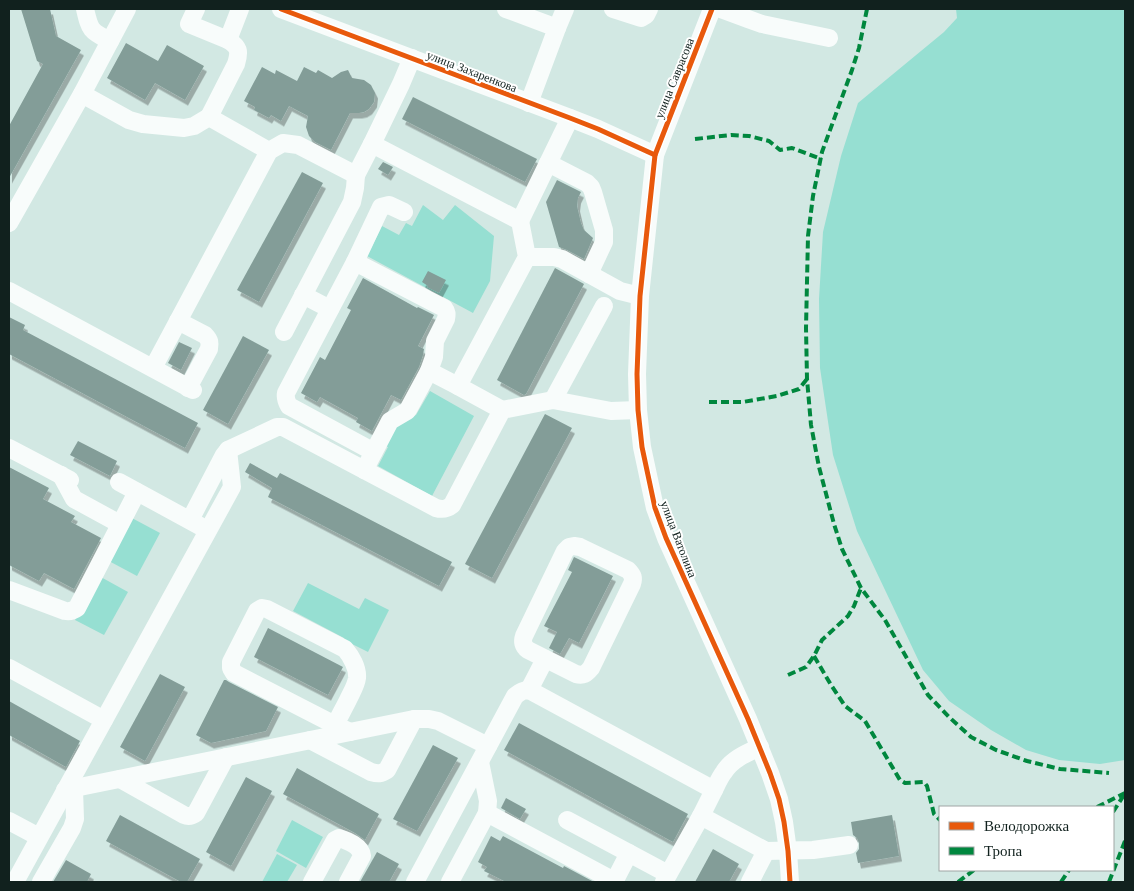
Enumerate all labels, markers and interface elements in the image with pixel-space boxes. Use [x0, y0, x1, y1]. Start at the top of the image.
street label: улица Саврасова [651, 35, 697, 120]
street label: улица Захаренкова [425, 47, 520, 95]
street label: улица Ватолина [657, 498, 701, 580]
legend [939, 806, 1114, 871]
text: Велодорожка [984, 816, 1069, 835]
text: Тропа [984, 841, 1023, 860]

